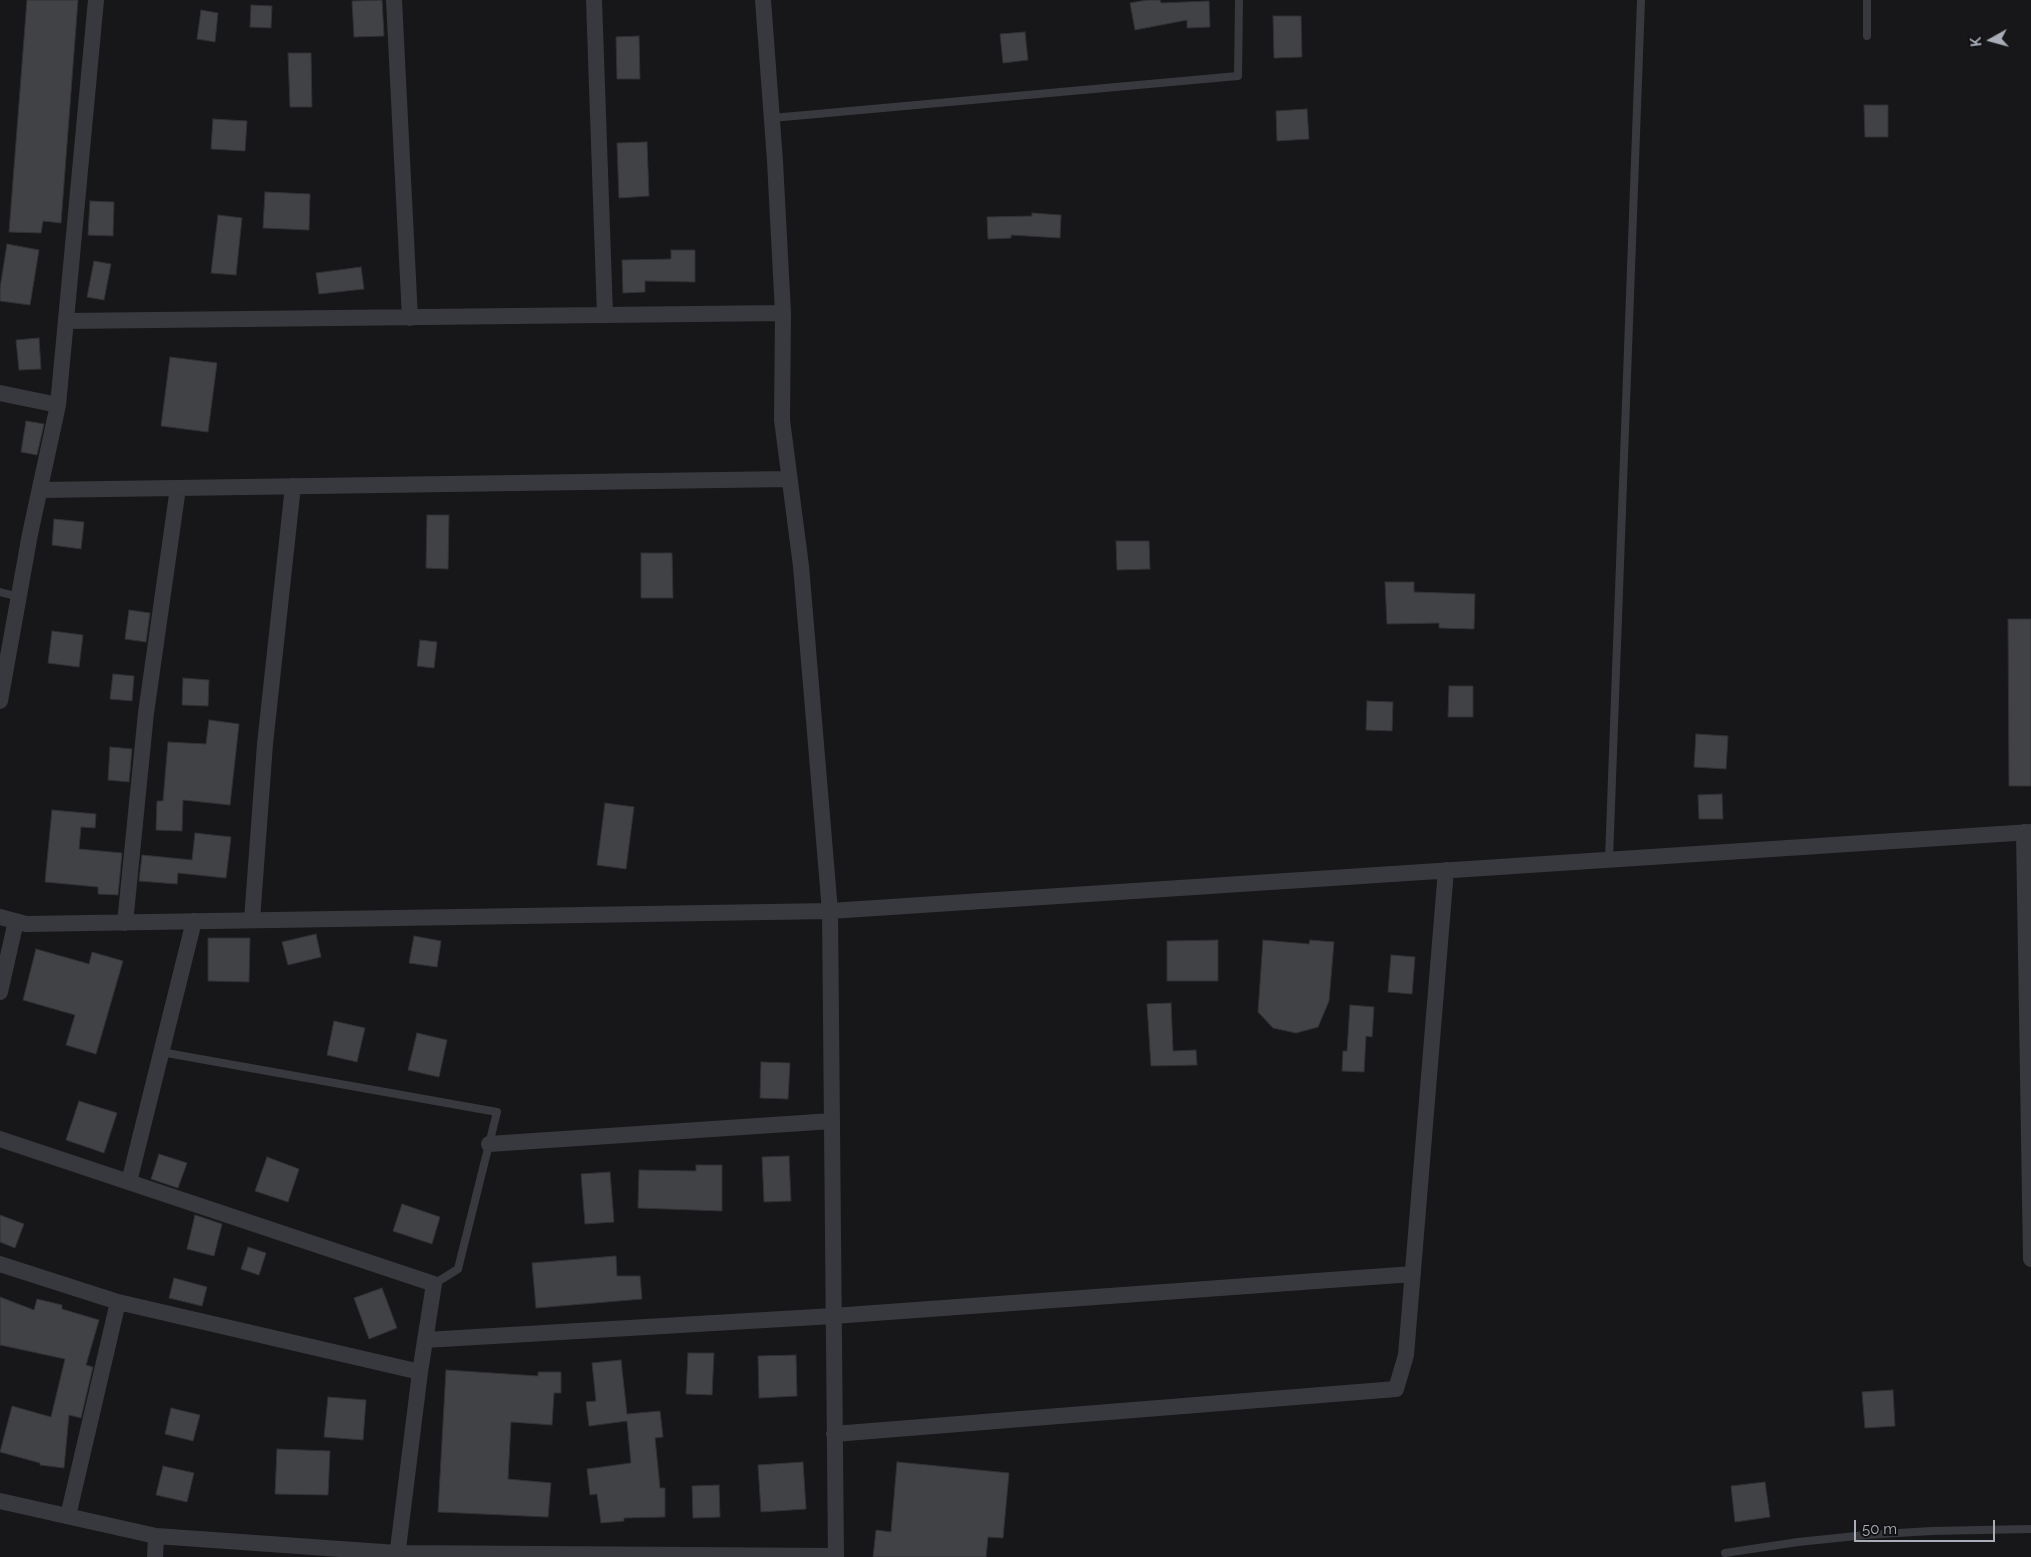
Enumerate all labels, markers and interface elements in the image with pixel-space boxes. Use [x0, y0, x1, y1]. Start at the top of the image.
north arrow [1966, 15, 2016, 65]
text: K [1968, 36, 1985, 47]
scale bar [1856, 1510, 1997, 1542]
text: 50 m [1862, 1520, 1897, 1538]

